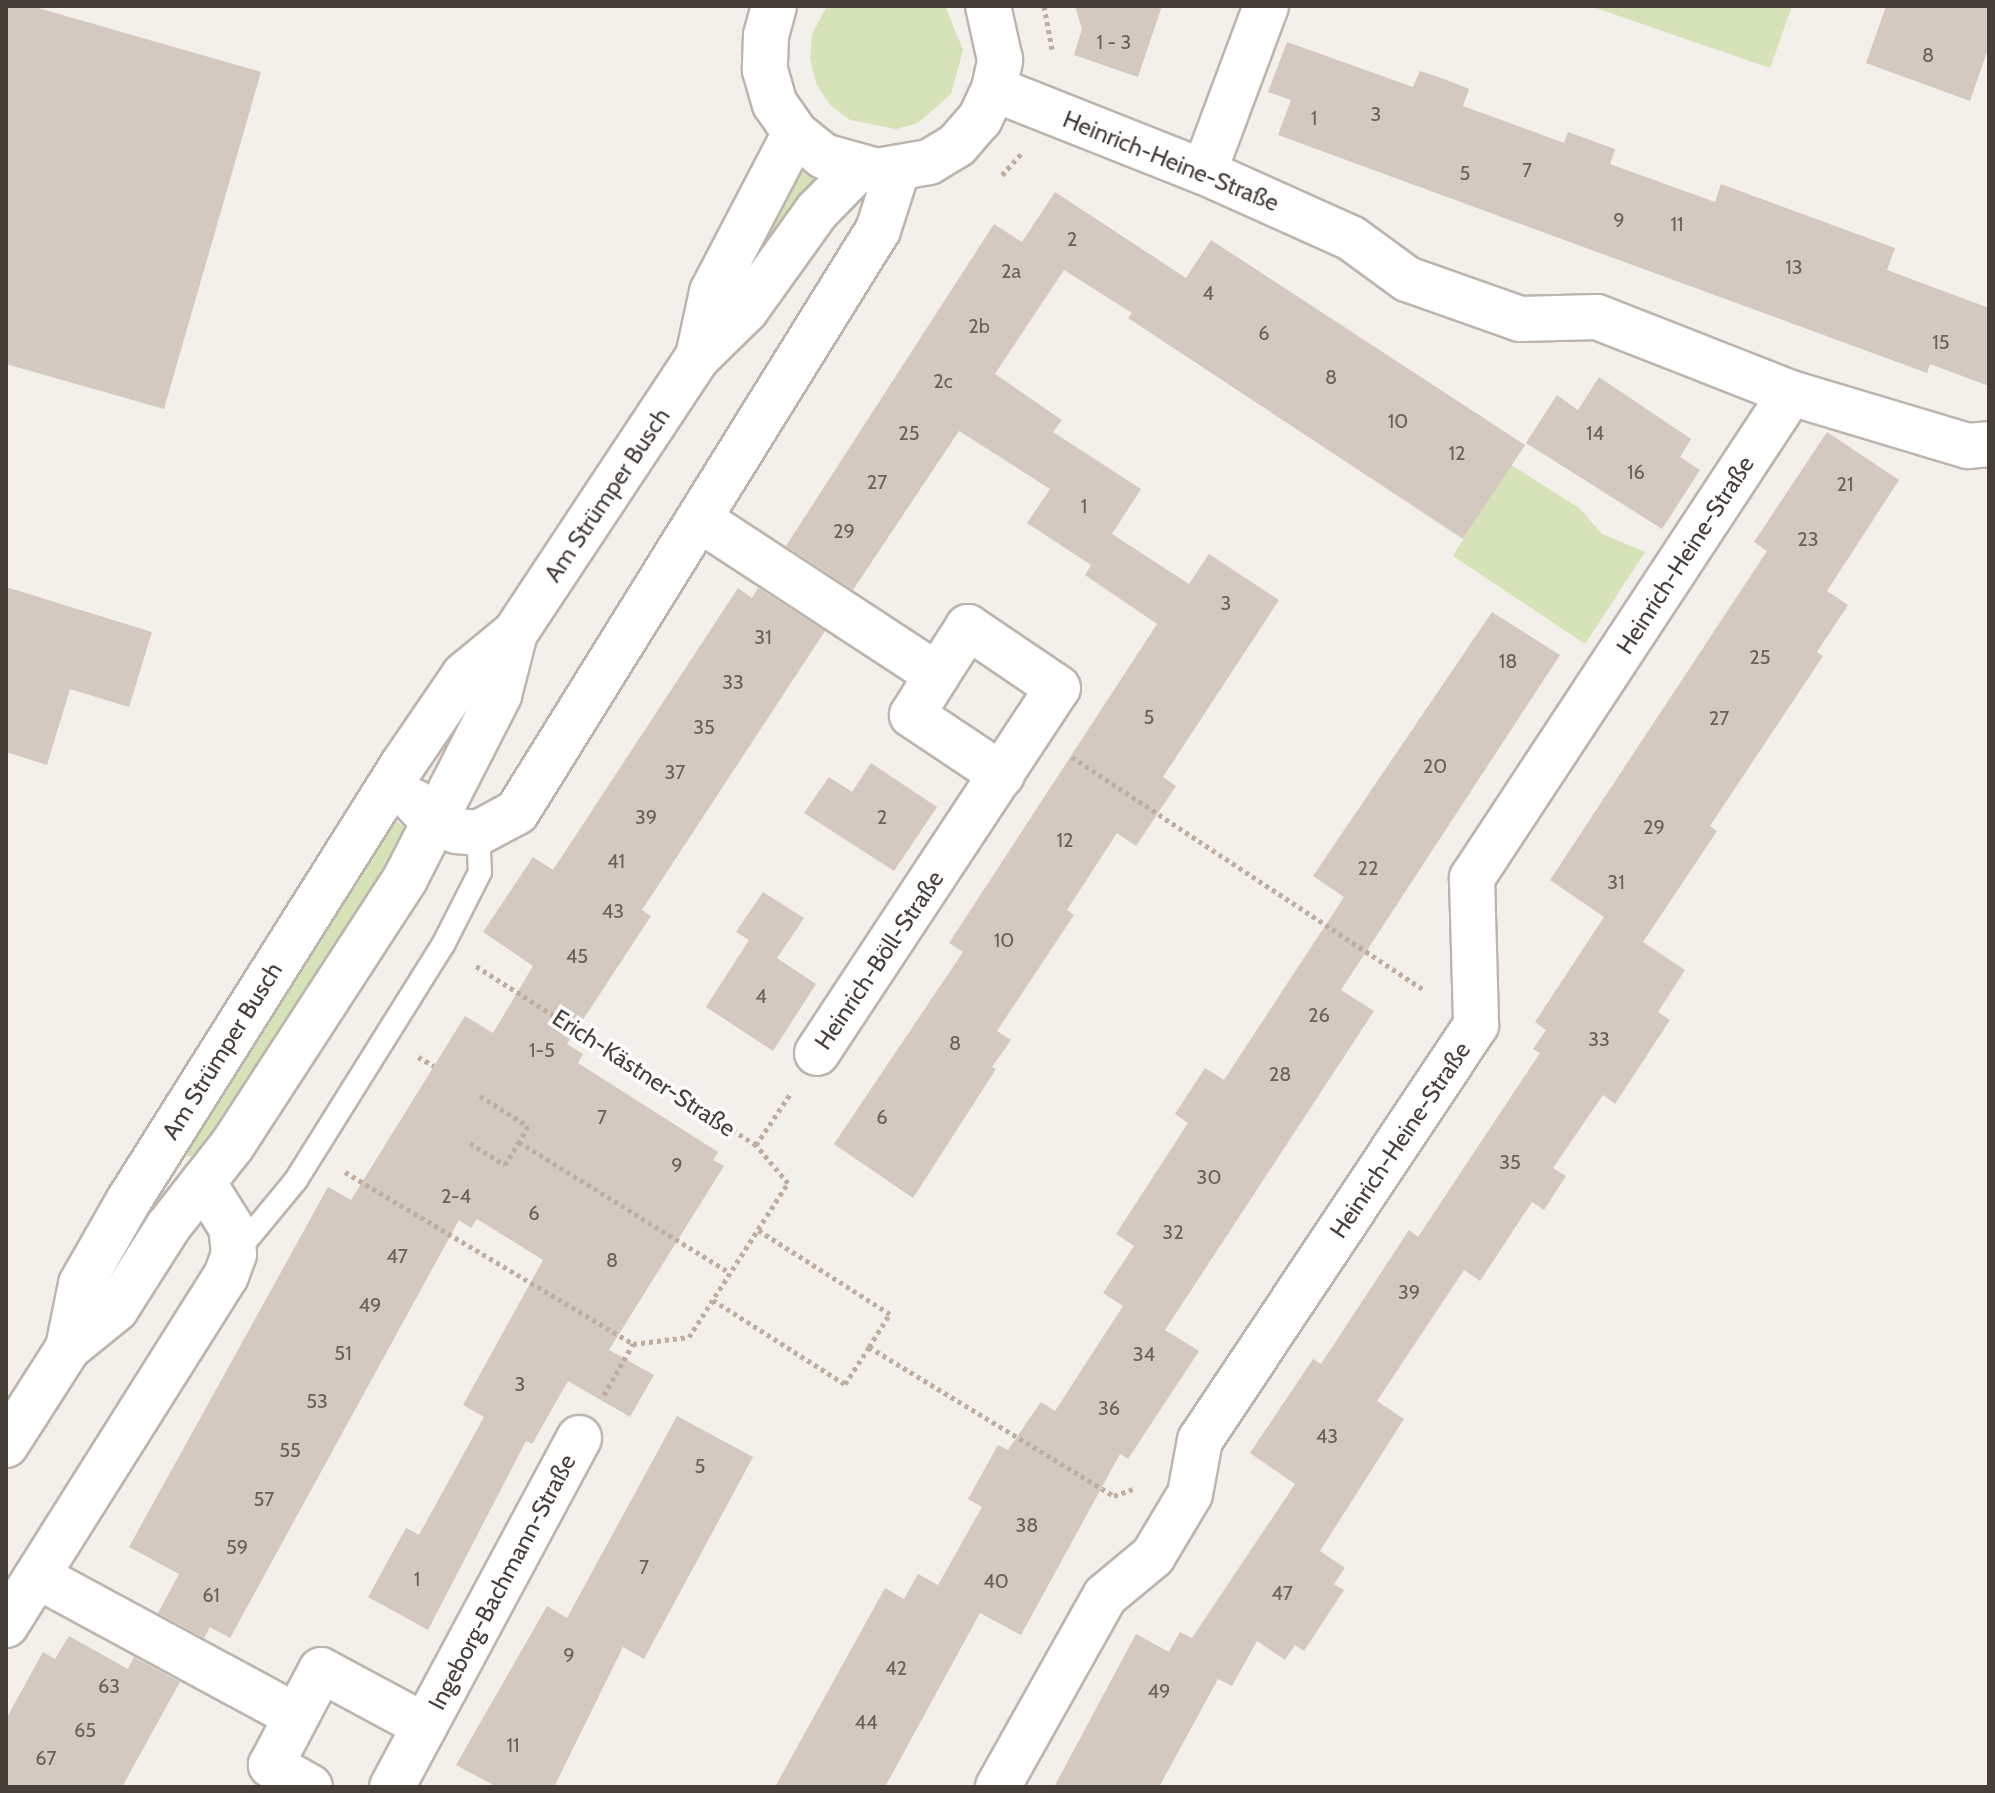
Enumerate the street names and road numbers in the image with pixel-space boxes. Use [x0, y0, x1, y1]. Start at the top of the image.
street label: Heinrich-Heine-Straße [1059, 104, 1283, 218]
street label: Am Strümper Busch [538, 403, 676, 587]
street label: Heinrich-Heine-Straße [1610, 451, 1760, 659]
street label: Heinrich-Böll-Straße [808, 865, 950, 1055]
street label: Am Strümper Busch [156, 957, 288, 1145]
street label: Erich-Kästner-Straße [547, 1003, 741, 1143]
street label: Heinrich-Heine-Straße [1324, 1036, 1476, 1244]
street label: Ingeborg-Bachmann-Straße [422, 1449, 582, 1715]

